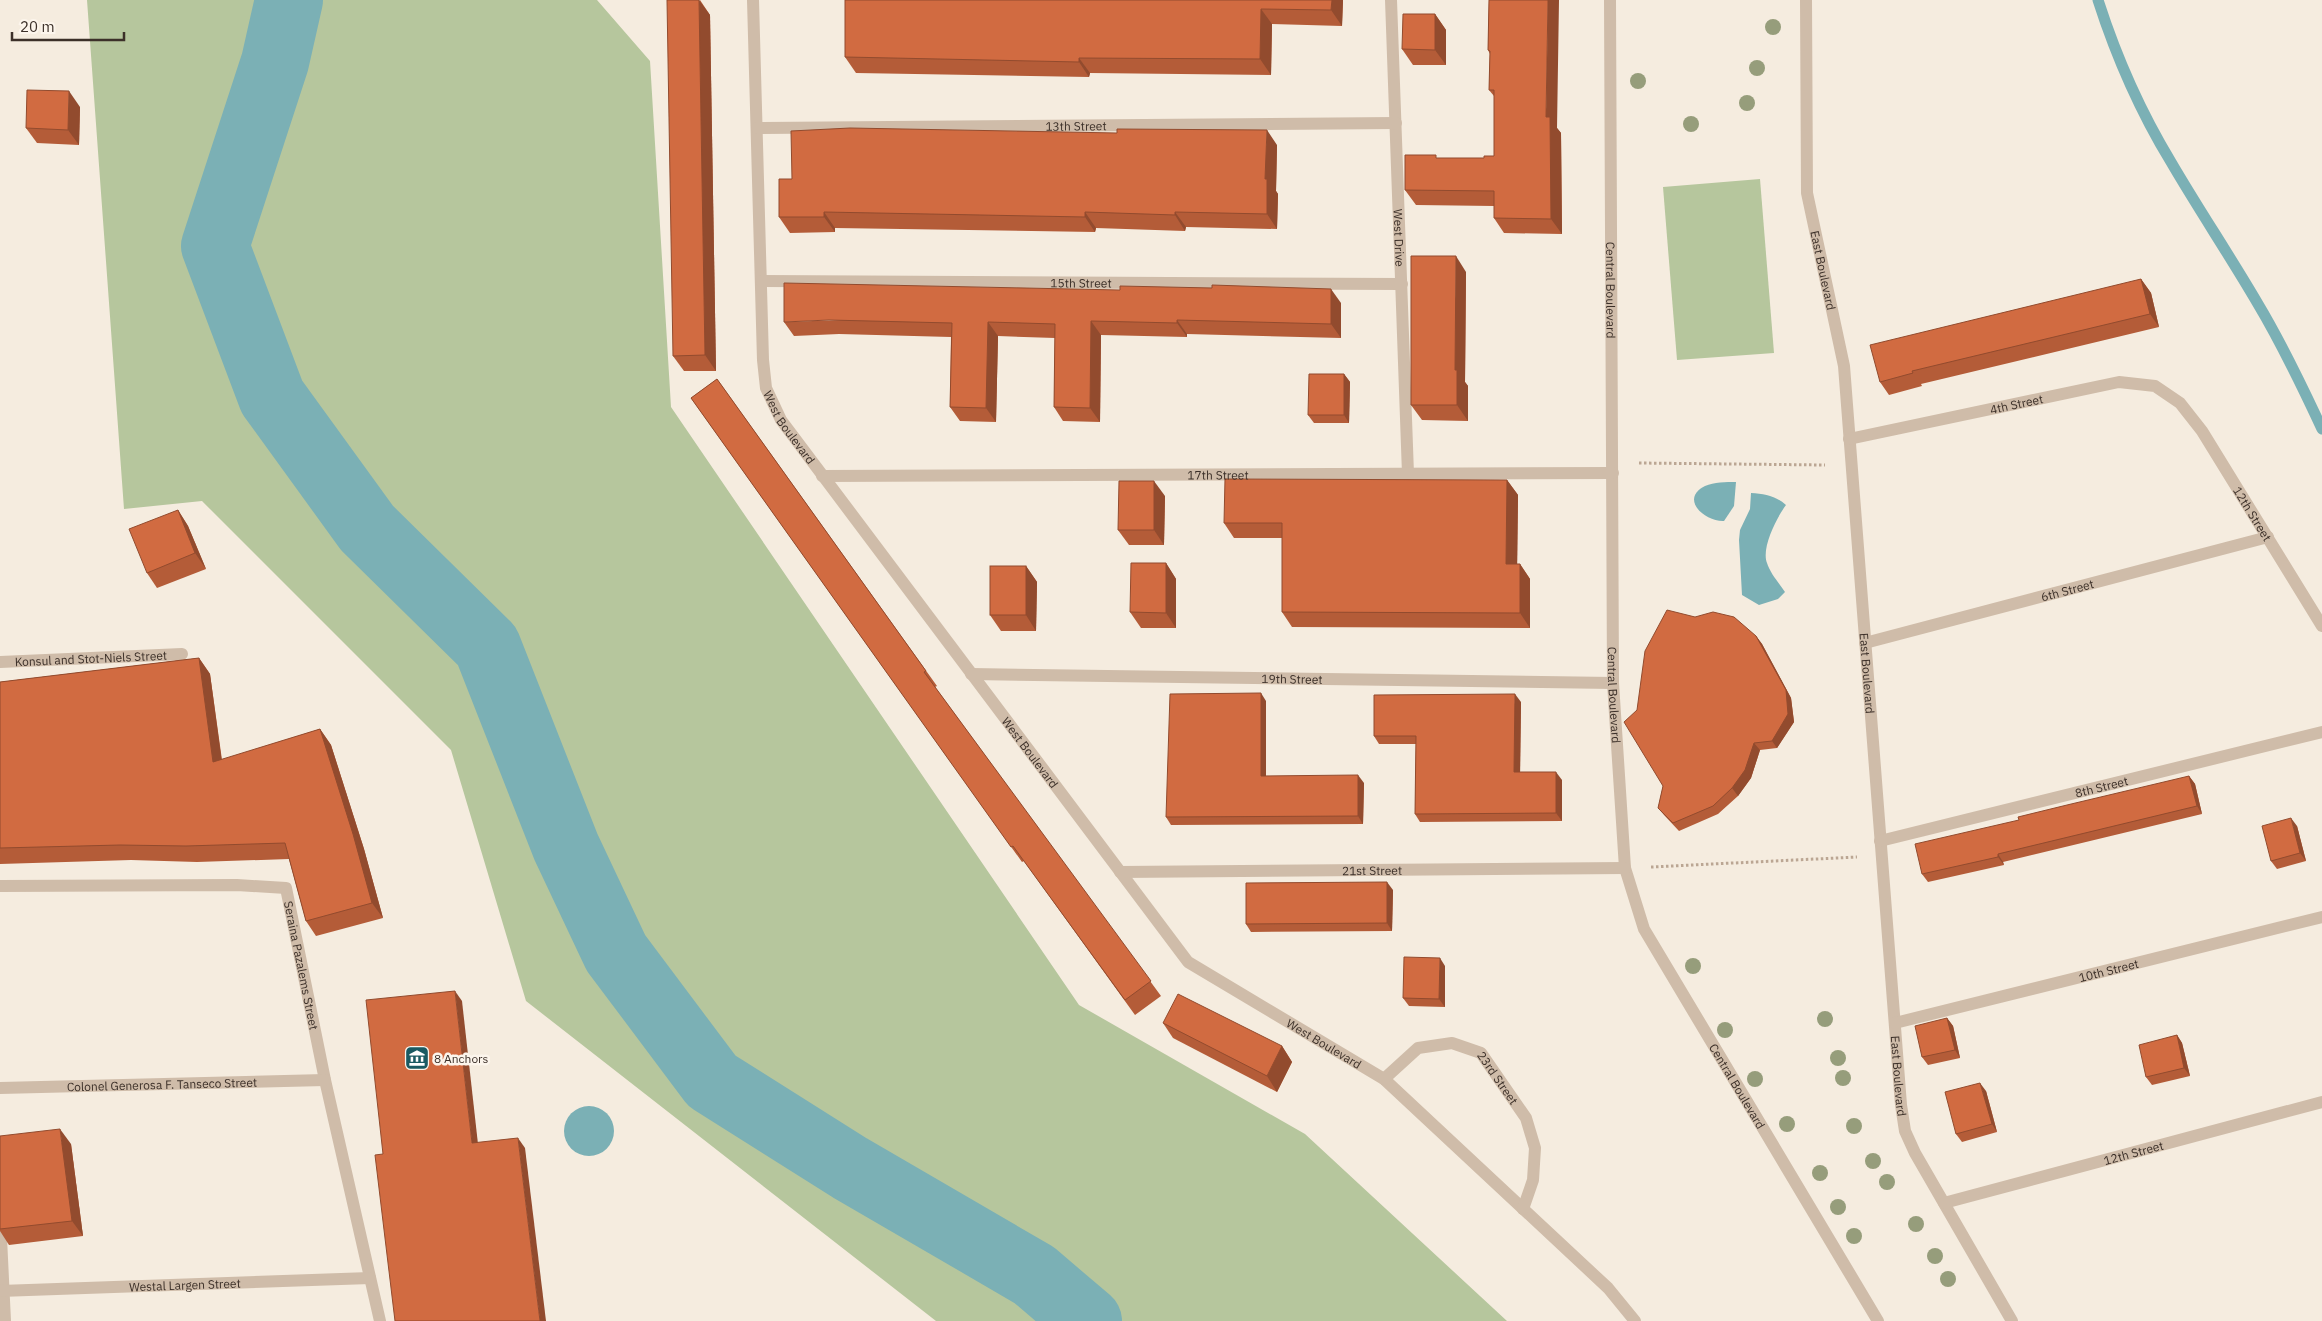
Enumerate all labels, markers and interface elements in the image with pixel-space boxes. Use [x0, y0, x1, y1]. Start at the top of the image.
scale bar [12, 10, 125, 42]
text: 20 m [20, 17, 55, 36]
street label: 13th Street [1045, 118, 1107, 133]
street label: West Drive [1391, 209, 1408, 267]
street label: East Boulevard [1808, 229, 1839, 311]
street label: Central Boulevard [1604, 242, 1619, 338]
street label: 15th Street [1050, 275, 1112, 290]
street label: West Boulevard [761, 388, 819, 467]
street label: 4th Street [1988, 391, 2044, 417]
street label: 17th Street [1187, 467, 1249, 482]
street label: 12th Street [2230, 484, 2275, 544]
street label: 6th Street [2039, 576, 2095, 604]
street label: East Boulevard [1857, 632, 1878, 714]
street label: Konsul and Stot-Niels Street [14, 647, 167, 669]
street label: Central Boulevard [1605, 647, 1624, 744]
street label: 19th Street [1261, 671, 1323, 686]
street label: West Boulevard [999, 714, 1062, 790]
street label: 8th Street [2073, 773, 2129, 800]
street label: 21st Street [1342, 862, 1402, 878]
street label: Seraina Pazalems Street [281, 900, 322, 1031]
street label: 10th Street [2077, 955, 2140, 985]
street label: West Boulevard [1284, 1015, 1364, 1071]
street label: East Boulevard [1888, 1035, 1910, 1117]
street label: Central Boulevard [1706, 1041, 1769, 1131]
museum icon: 8 Anchors [404, 1045, 430, 1071]
street label: 23rd Street [1474, 1048, 1522, 1107]
place label: 8 Anchors [434, 1051, 489, 1066]
street label: Colonel Generosa F. Tanseco Street [67, 1074, 257, 1094]
street label: 12th Street [2102, 1137, 2165, 1168]
street label: Westal Largen Street [129, 1275, 241, 1294]

